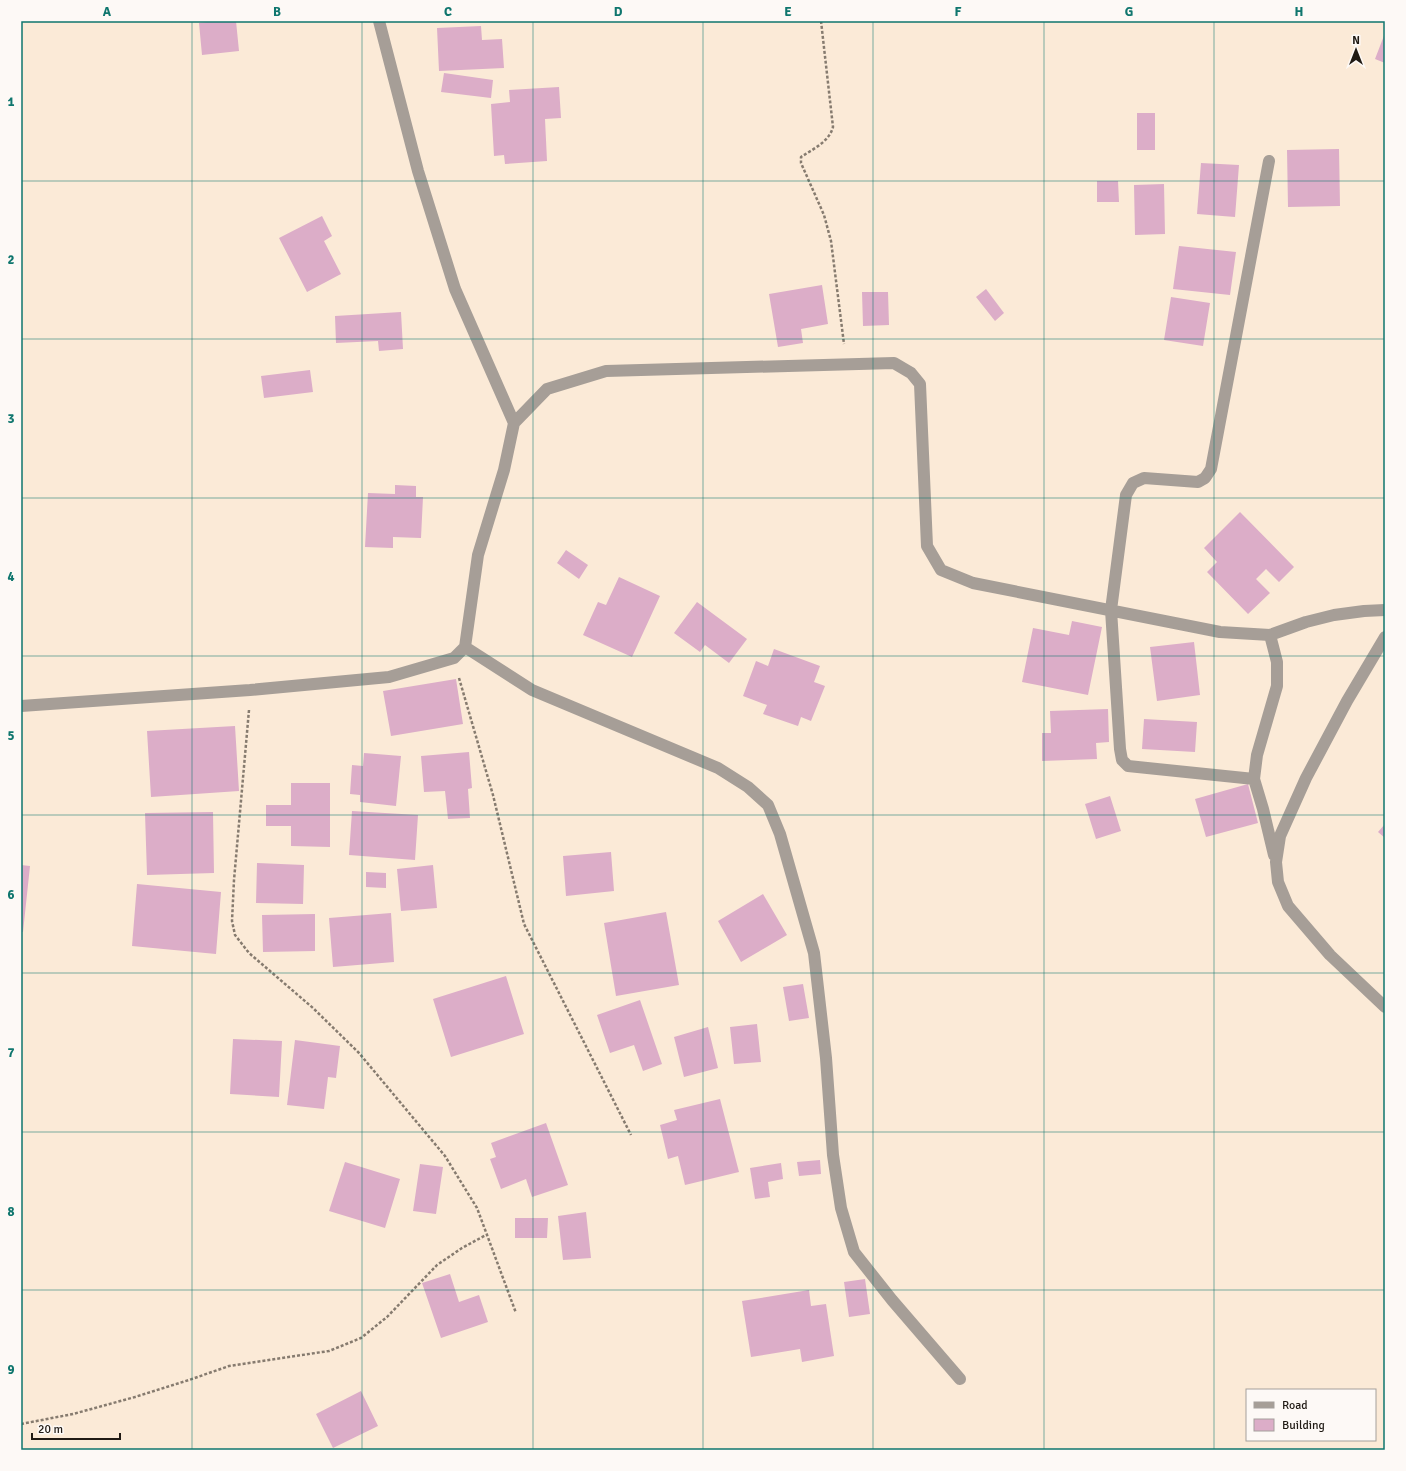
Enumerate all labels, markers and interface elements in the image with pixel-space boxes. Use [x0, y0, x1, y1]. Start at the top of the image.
text: A [103, 4, 112, 20]
text: B [273, 4, 281, 20]
text: C [444, 4, 452, 20]
text: D [614, 4, 623, 20]
text: E [784, 4, 792, 20]
text: F [955, 4, 962, 20]
text: G [1125, 4, 1133, 20]
text: H [1295, 4, 1303, 20]
north arrow [1336, 30, 1376, 70]
text: N [1352, 34, 1360, 47]
text: 1 [7, 94, 15, 110]
text: 2 [7, 252, 15, 268]
text: 3 [7, 411, 15, 427]
text: 4 [7, 569, 15, 585]
text: 5 [7, 728, 15, 744]
text: 6 [7, 887, 15, 903]
text: 7 [7, 1045, 15, 1061]
text: 8 [7, 1204, 15, 1220]
text: 9 [7, 1362, 15, 1378]
legend [1246, 1389, 1376, 1441]
text: Road [1282, 1398, 1308, 1413]
scale bar [32, 1415, 120, 1441]
text: Building [1282, 1418, 1325, 1433]
text: 20 m [38, 1422, 63, 1437]

